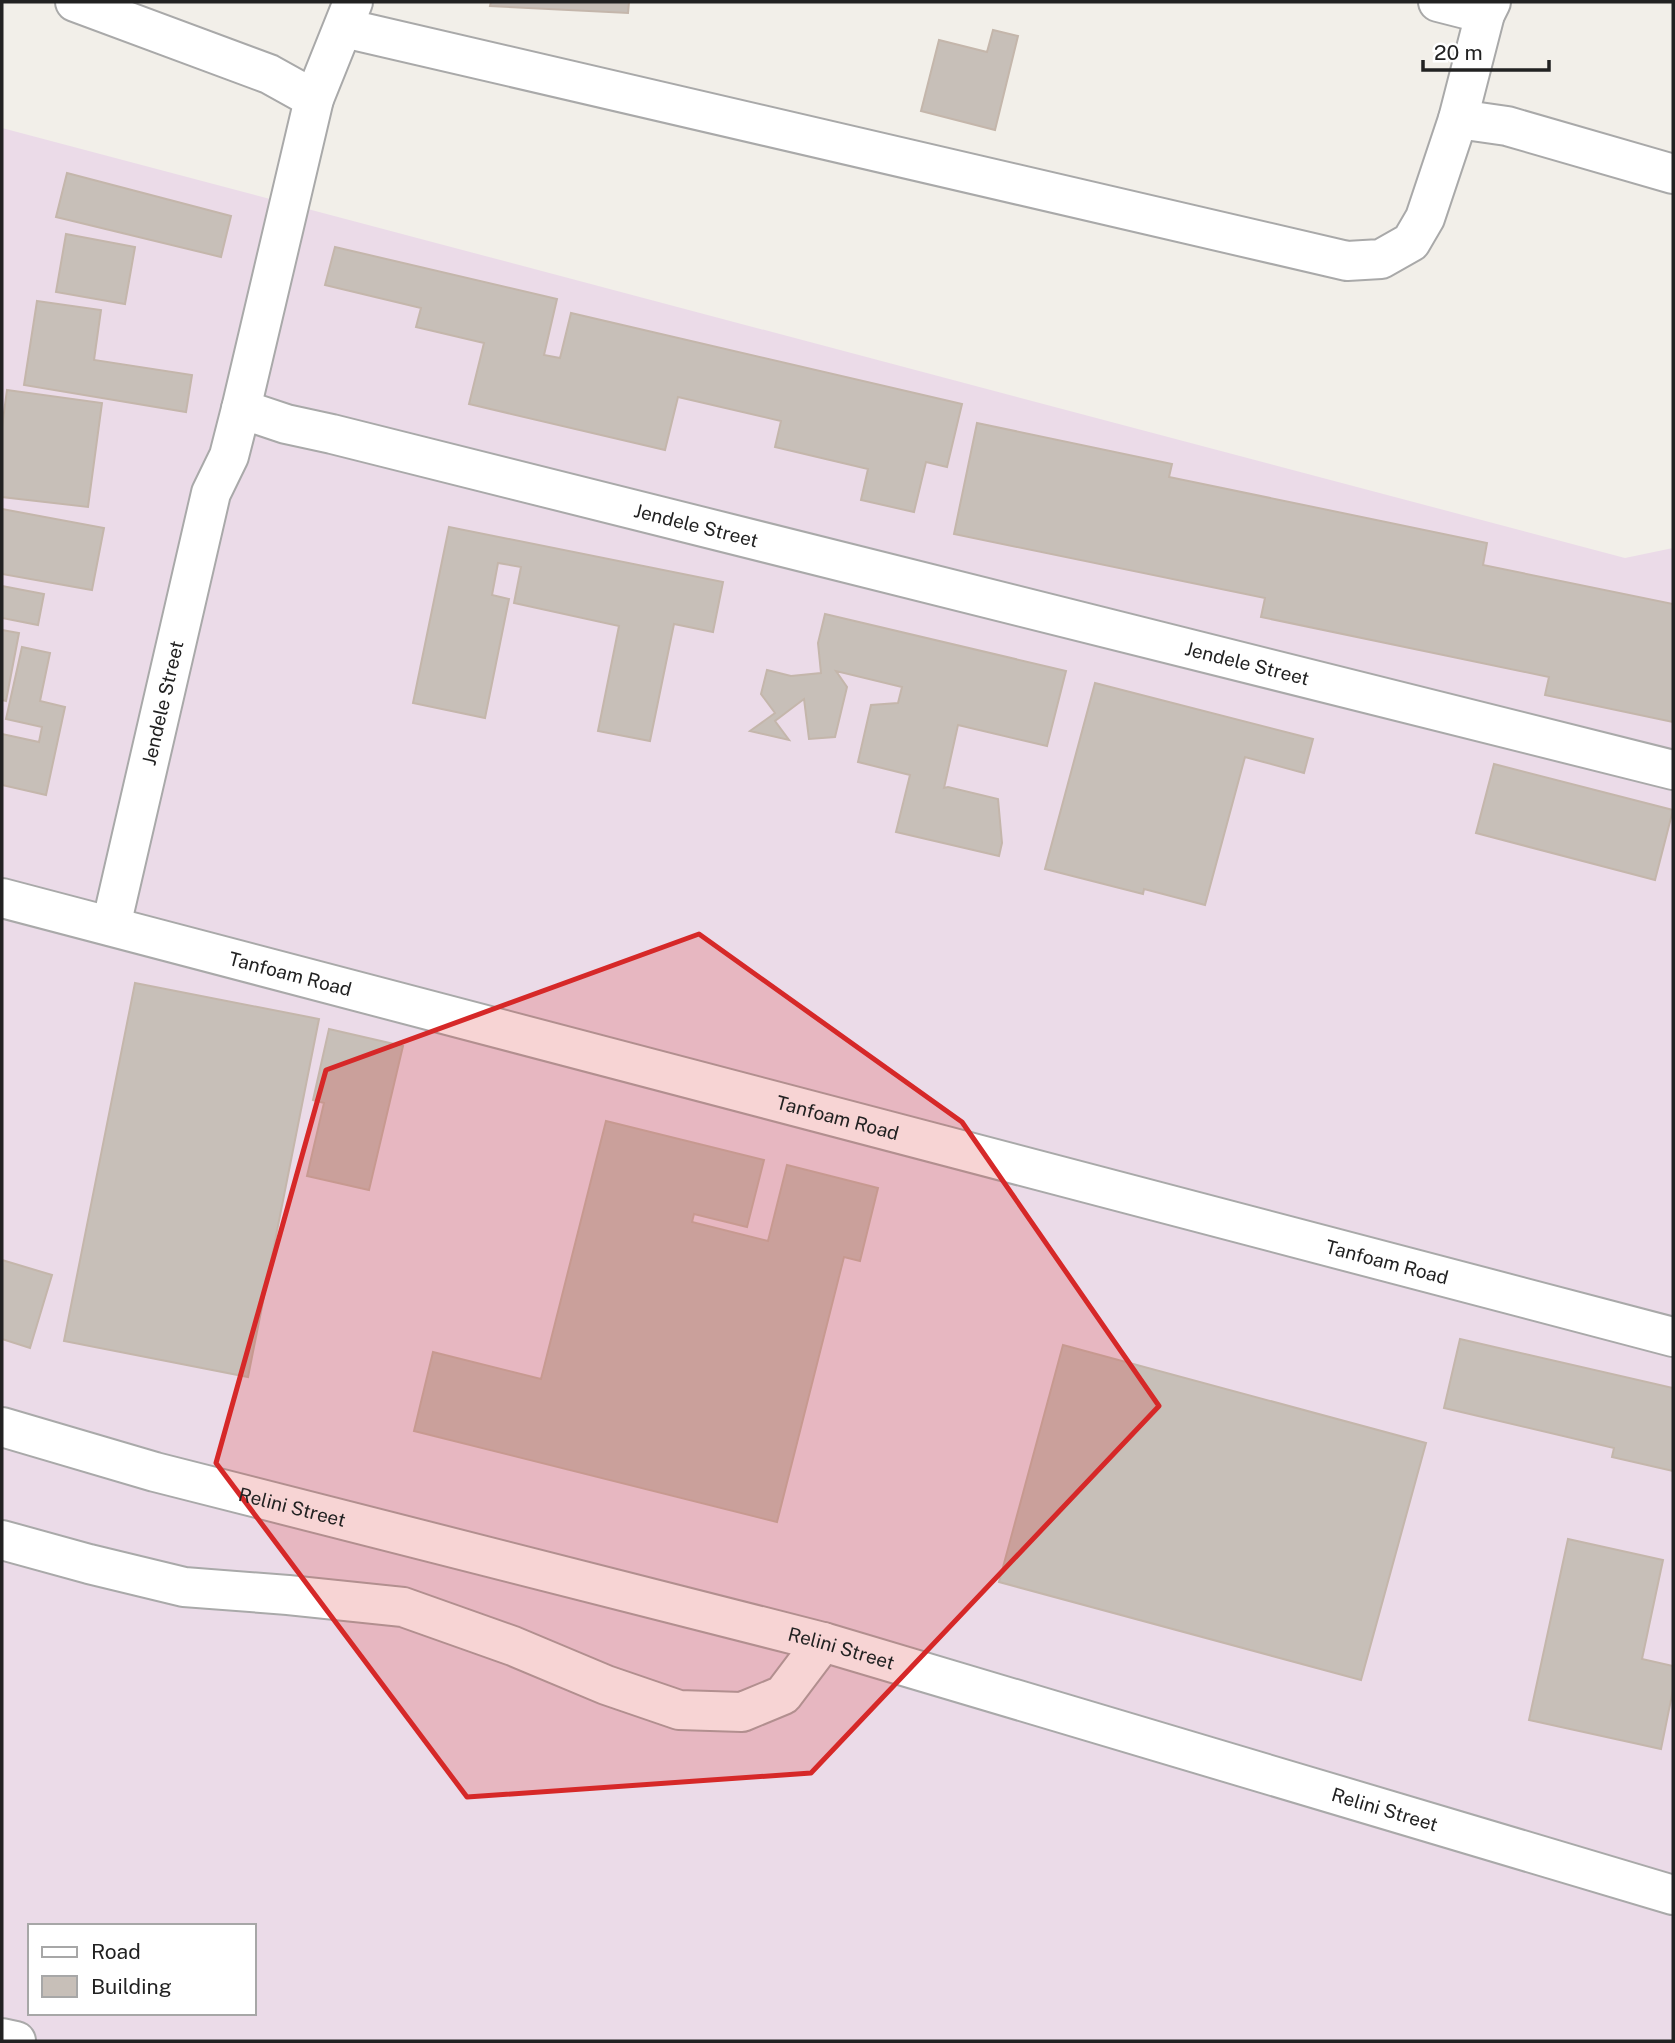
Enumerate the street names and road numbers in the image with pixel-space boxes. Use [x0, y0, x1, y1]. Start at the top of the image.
street label: Jendele Street [632, 499, 761, 551]
street label: Jendele Street [1183, 637, 1312, 689]
street label: Jendele Street [137, 638, 188, 767]
street label: Tanfoam Road [227, 947, 354, 1000]
street label: Tanfoam Road [774, 1091, 901, 1144]
street label: Tanfoam Road [1323, 1235, 1451, 1289]
street label: Relini Street [236, 1483, 348, 1531]
street label: Relini Street [786, 1623, 897, 1674]
street label: Relini Street [1329, 1783, 1441, 1835]

